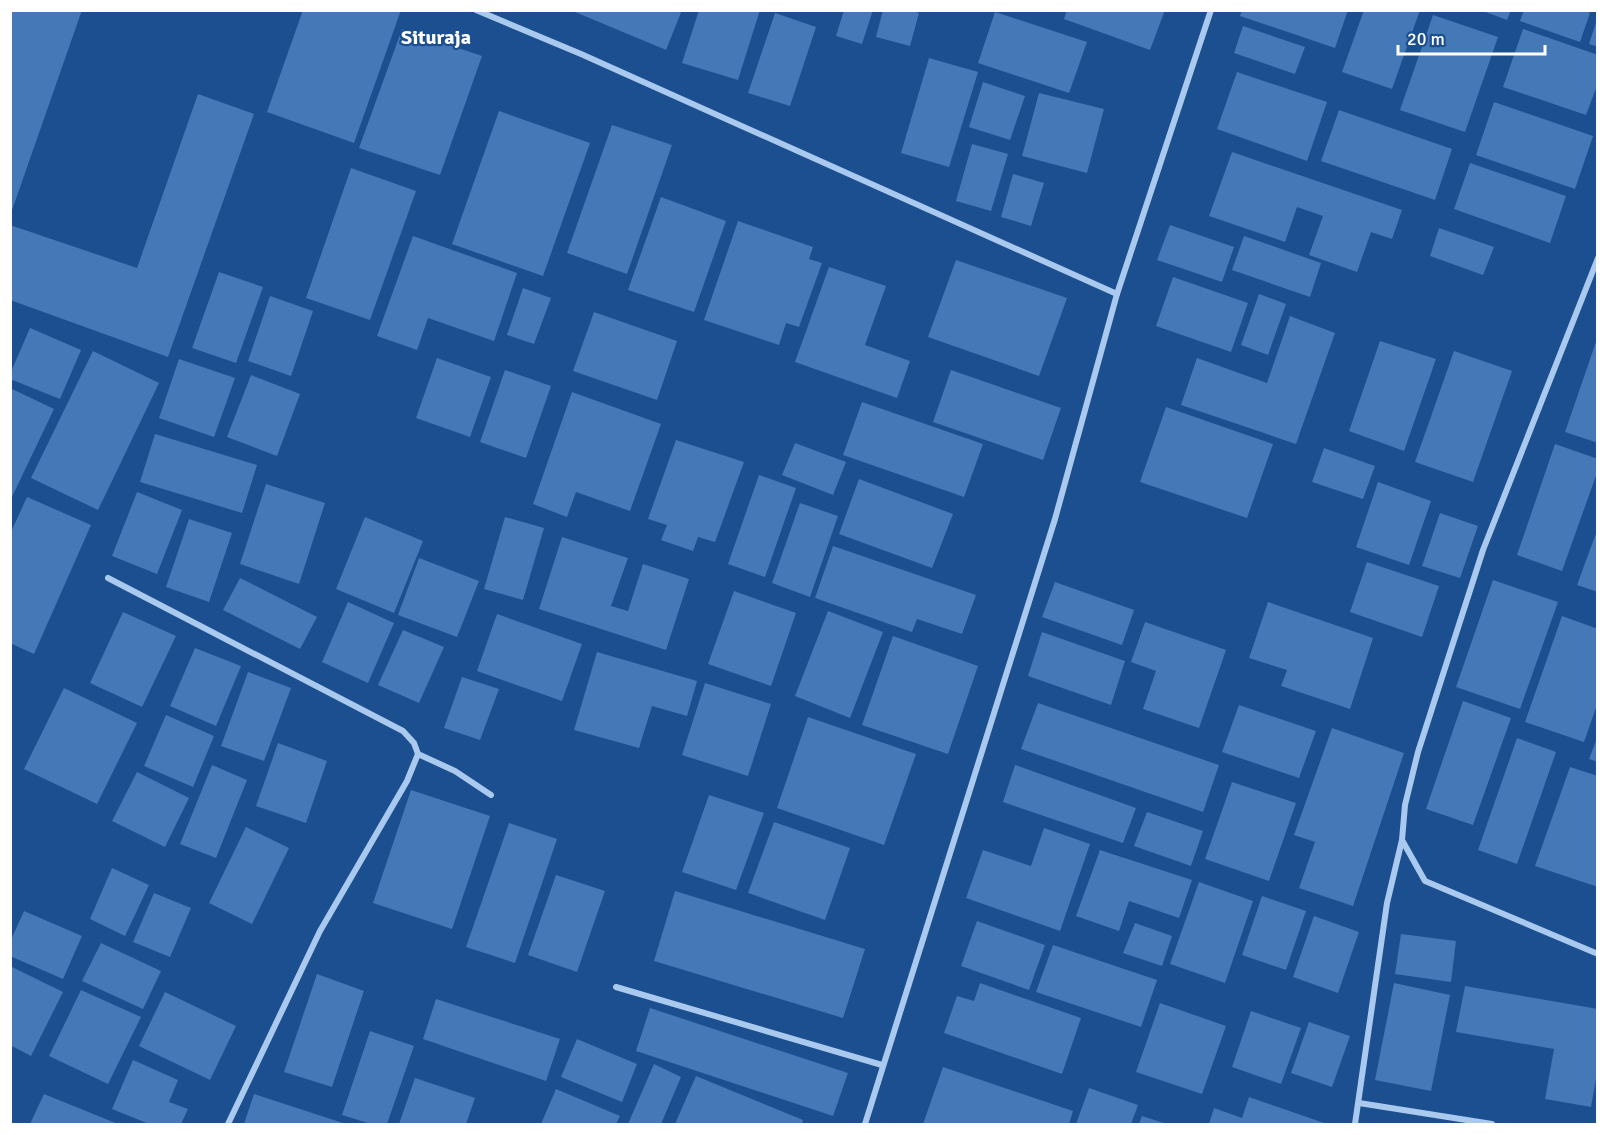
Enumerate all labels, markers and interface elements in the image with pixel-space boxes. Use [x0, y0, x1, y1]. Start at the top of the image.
scale bar [1398, 18, 1545, 56]
district label: Situraja [401, 25, 471, 50]
text: 20 m [1407, 28, 1445, 50]

